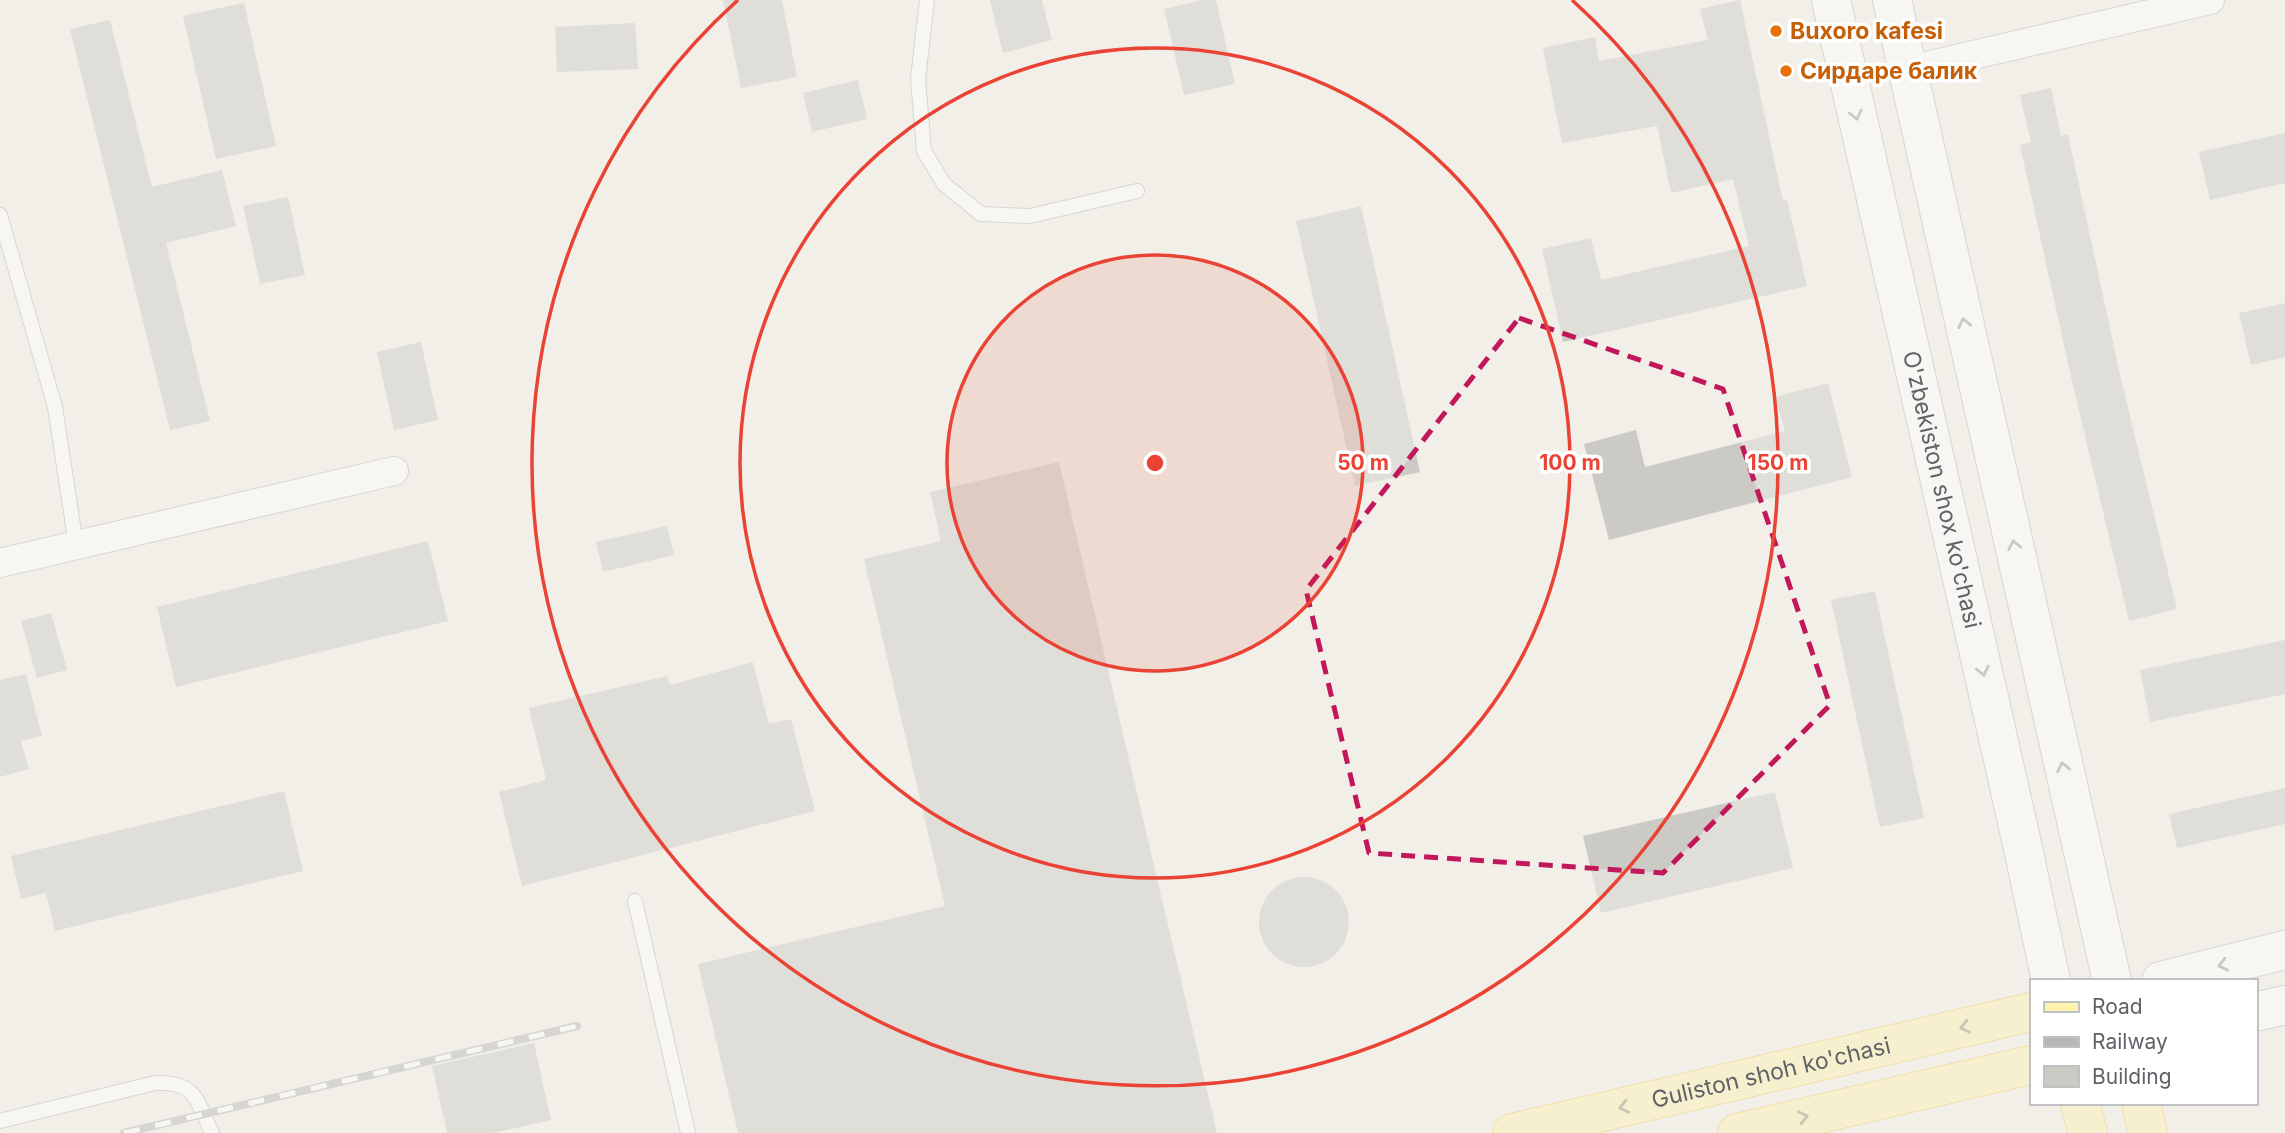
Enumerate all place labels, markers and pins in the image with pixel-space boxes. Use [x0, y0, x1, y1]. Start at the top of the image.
place label: Buxoro kafesi [1790, 17, 1943, 45]
marker: Buxoro kafesi [1768, 23, 1784, 39]
place label: Сирдаре балик [1800, 57, 1978, 85]
marker: Сирдаре балик [1778, 63, 1794, 79]
centre of rings [1143, 451, 1167, 475]

